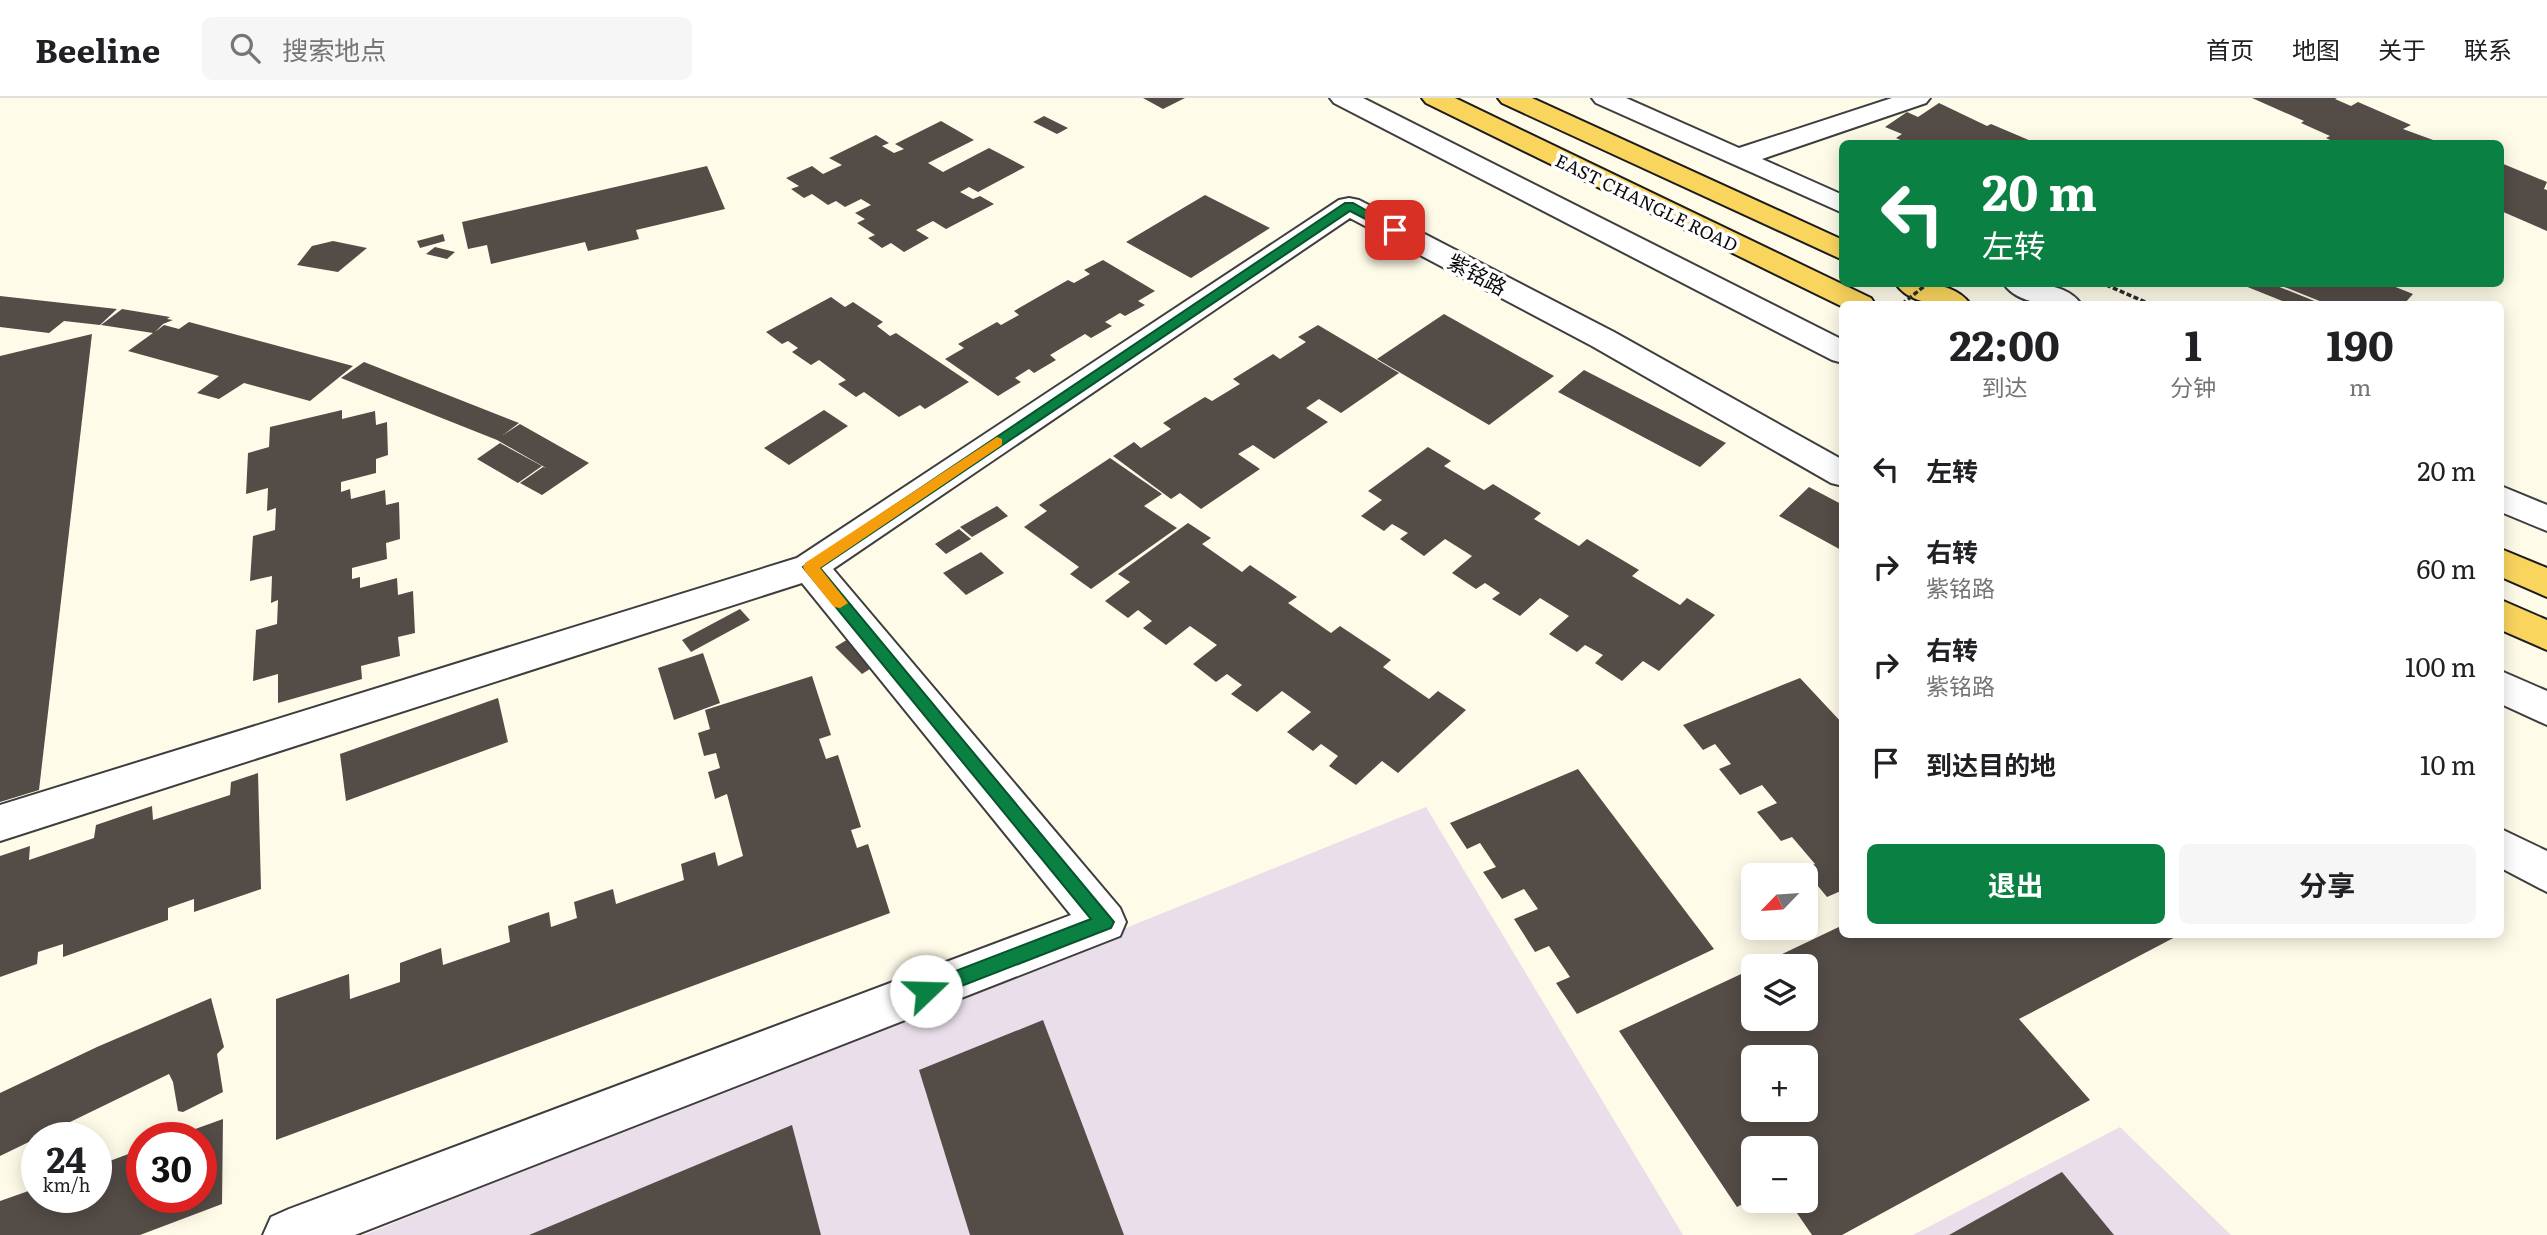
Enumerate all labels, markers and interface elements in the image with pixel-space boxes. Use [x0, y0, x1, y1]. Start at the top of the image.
search box [202, 17, 692, 80]
text: Beeline [35, 24, 160, 73]
icon: search [226, 29, 264, 67]
text: 搜索地点 [282, 29, 386, 68]
text: 首页 [2206, 31, 2254, 66]
text: 地图 [2292, 31, 2340, 66]
text: 关于 [2378, 31, 2426, 66]
text: 联系 [2464, 31, 2512, 66]
street label: EAST CHANGLE ROAD [1551, 146, 1743, 258]
text: 20 m [1982, 153, 2097, 226]
icon: left [1867, 168, 1958, 259]
pin [1365, 200, 1425, 260]
icon: arrive [1376, 211, 1414, 249]
text: 左转 [1982, 220, 2046, 268]
street label: 紫铭路 [1443, 245, 1513, 301]
text: 22:00 [1949, 312, 2060, 374]
text: 1 [2184, 312, 2202, 374]
text: 190 [2326, 312, 2394, 374]
text: 到达 [1982, 369, 2028, 403]
text: 分钟 [2170, 369, 2216, 403]
text: m [2349, 369, 2371, 403]
icon: left [1867, 450, 1905, 488]
text: 左转 [1926, 450, 1978, 489]
text: 20 m [2417, 450, 2476, 489]
text: 右转 [1926, 531, 1978, 570]
icon: right [1867, 548, 1905, 586]
text: 60 m [2417, 548, 2476, 587]
text: 紫铭路 [1926, 570, 1995, 604]
text: 右转 [1926, 629, 1978, 668]
icon: right [1867, 646, 1905, 684]
text: 100 m [2405, 646, 2476, 685]
text: 紫铭路 [1926, 668, 1995, 702]
icon: arrive [1867, 744, 1905, 782]
text: 到达目的地 [1926, 744, 2056, 783]
text: 10 m [2420, 744, 2476, 783]
button: 退出 [1867, 844, 2165, 924]
button: 分享 [2179, 844, 2476, 924]
north arrow [1741, 863, 1818, 940]
map controls [1741, 863, 1818, 1213]
position arrow [889, 954, 963, 1028]
button: layers [1741, 954, 1818, 1031]
button: + [1741, 1045, 1818, 1122]
speed limit sign: 30 [126, 1122, 217, 1213]
text: 24 [47, 1132, 86, 1184]
button: − [1741, 1136, 1818, 1213]
text: km/h [43, 1171, 90, 1198]

